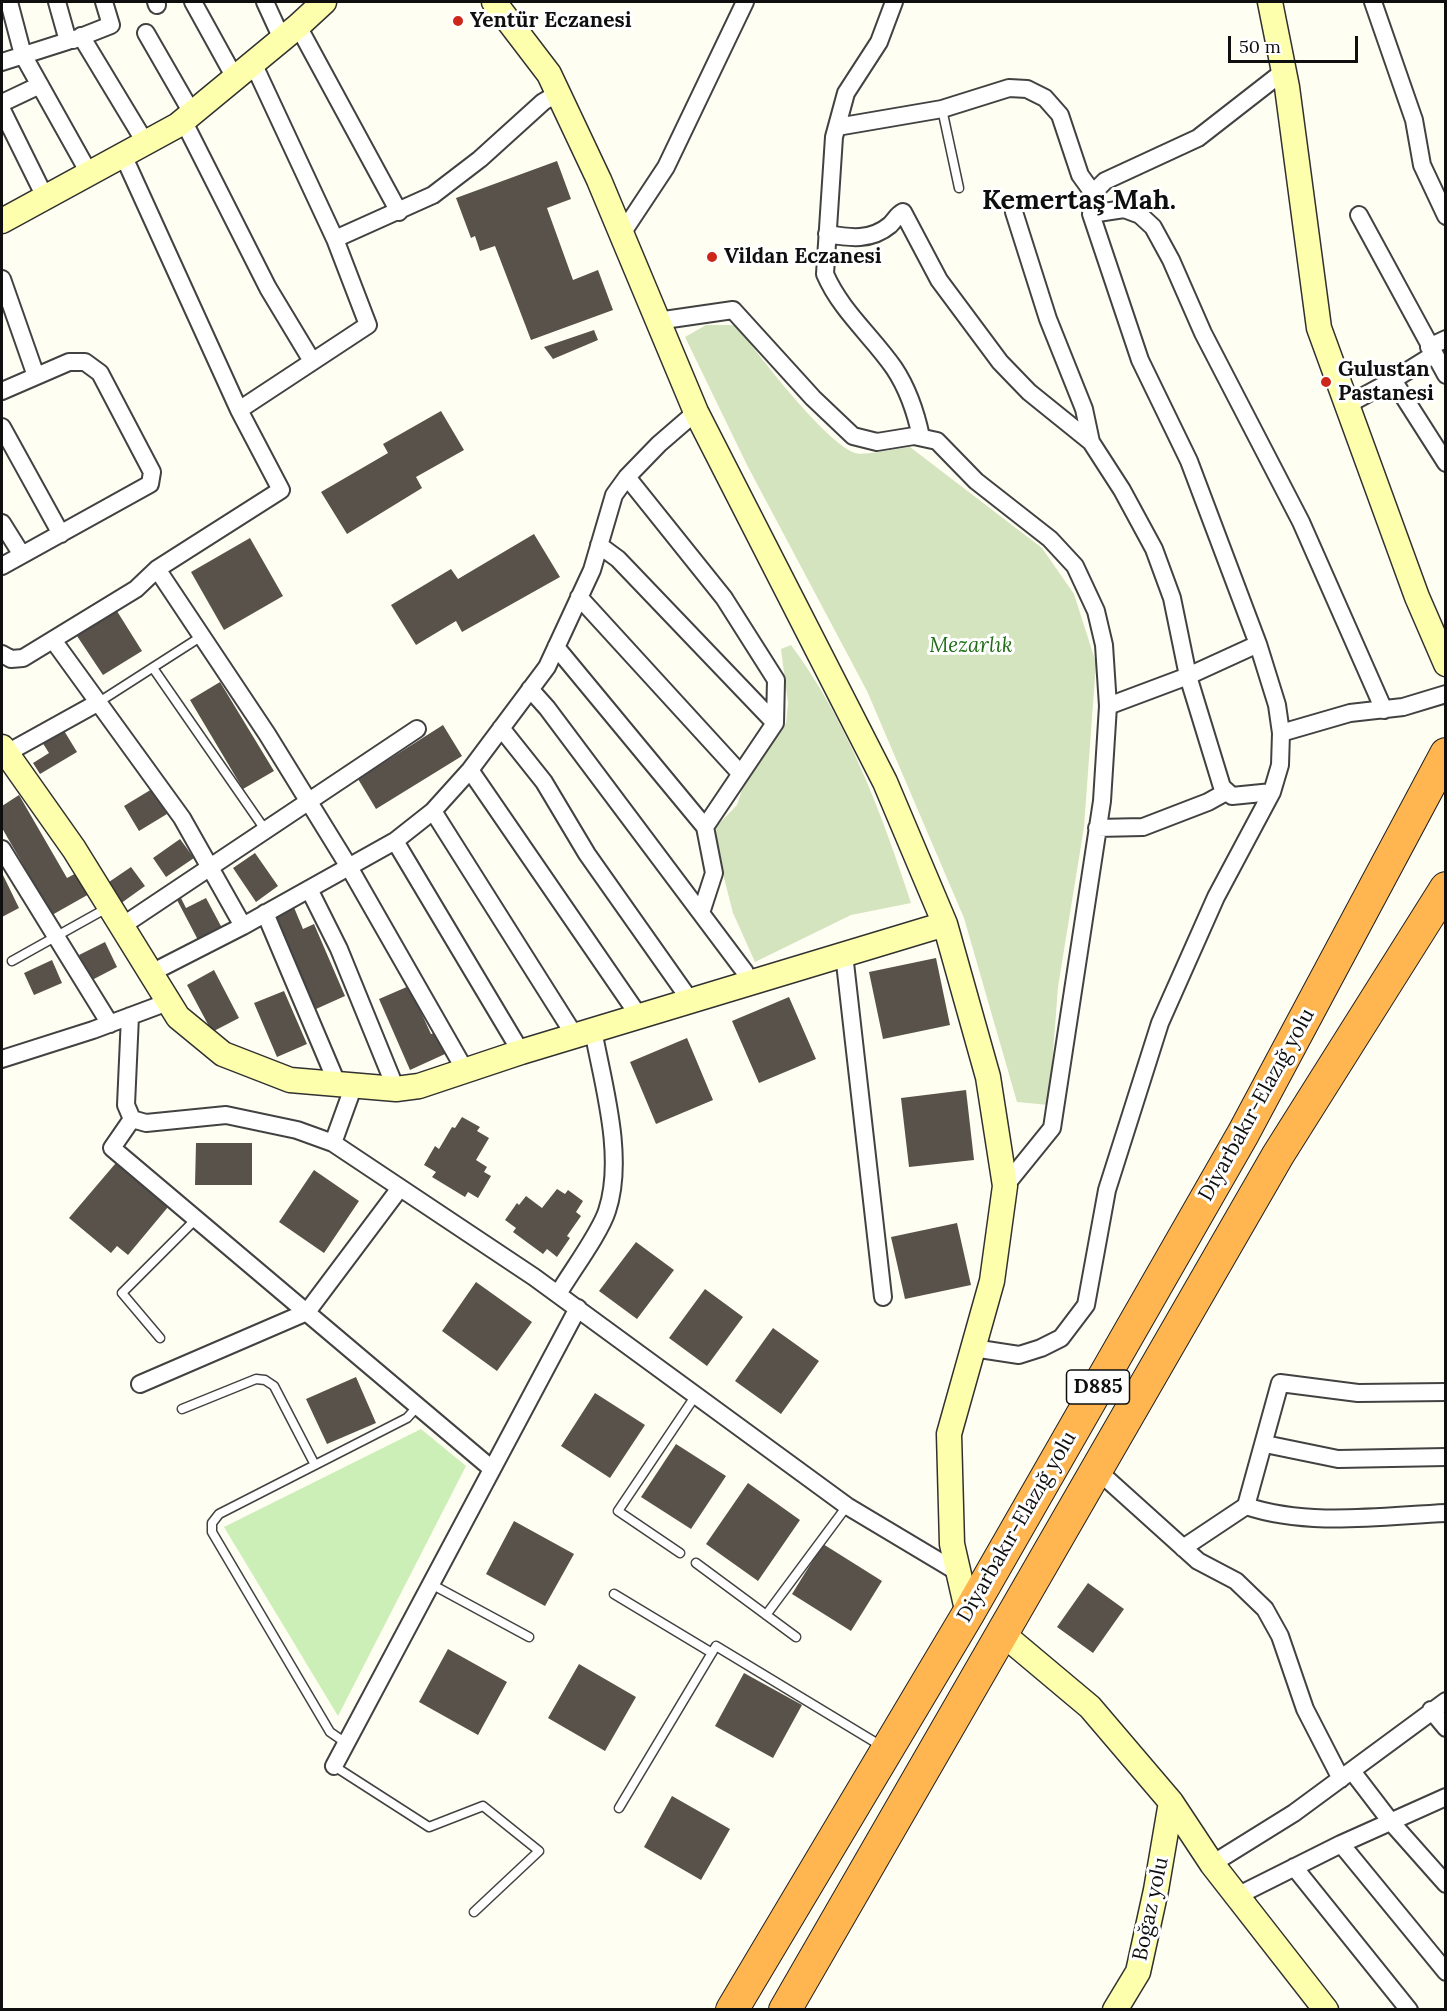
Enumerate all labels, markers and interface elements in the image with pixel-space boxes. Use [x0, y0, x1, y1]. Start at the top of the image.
place label: Yentür Eczanesi [470, 8, 632, 34]
marker: Yentür Eczanesi [451, 14, 465, 28]
scale bar [1231, 24, 1362, 62]
text: 50 m [1239, 35, 1281, 58]
district label: Kemertaş Mah. [982, 185, 1176, 217]
place label: Vildan Eczanesi [724, 244, 882, 270]
marker: Vildan Eczanesi [705, 250, 719, 264]
place label: Gulustan Pastanesi [1338, 357, 1434, 407]
marker: Gulustan Pastanesi [1319, 375, 1333, 389]
park label: Mezarlık [929, 633, 1013, 659]
street label: Diyarbakır-Elazığ yolu [1194, 1004, 1320, 1206]
road number: D885 [1066, 1370, 1130, 1404]
street label: Diyarbakır-Elazığ yolu [952, 1427, 1082, 1627]
street label: Boğaz yolu [1128, 1855, 1174, 1963]

